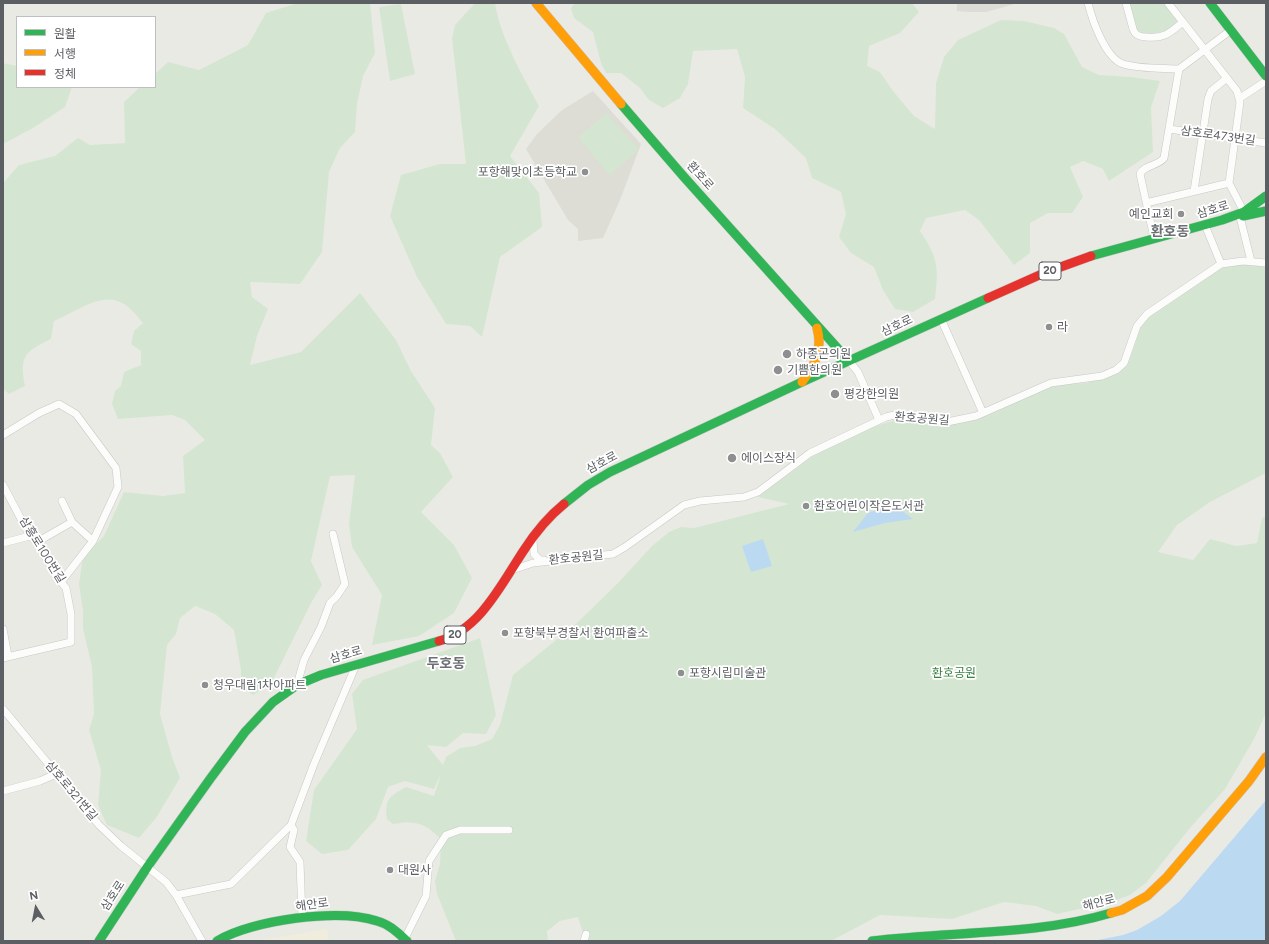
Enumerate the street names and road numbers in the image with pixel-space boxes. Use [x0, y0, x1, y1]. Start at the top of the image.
street label: 삼호로473번길 [1180, 124, 1256, 148]
street label: 환호로 [684, 159, 716, 193]
street label: 삼호로 [1195, 198, 1231, 222]
road number: 20 [1039, 262, 1061, 280]
street label: 삼호로 [879, 312, 915, 340]
street label: 환호공원길 [894, 410, 950, 428]
street label: 삼호로 [584, 449, 620, 477]
street label: 삼흥로100번길 [16, 514, 68, 586]
street label: 환호공원길 [548, 548, 604, 568]
road number: 20 [444, 626, 466, 644]
street label: 삼호로 [328, 644, 364, 666]
street label: 삼호로321번길 [42, 758, 100, 824]
street label: 삼호로 [98, 878, 128, 914]
street label: 해안로 [1081, 892, 1117, 914]
street label: 해안로 [295, 896, 329, 914]

